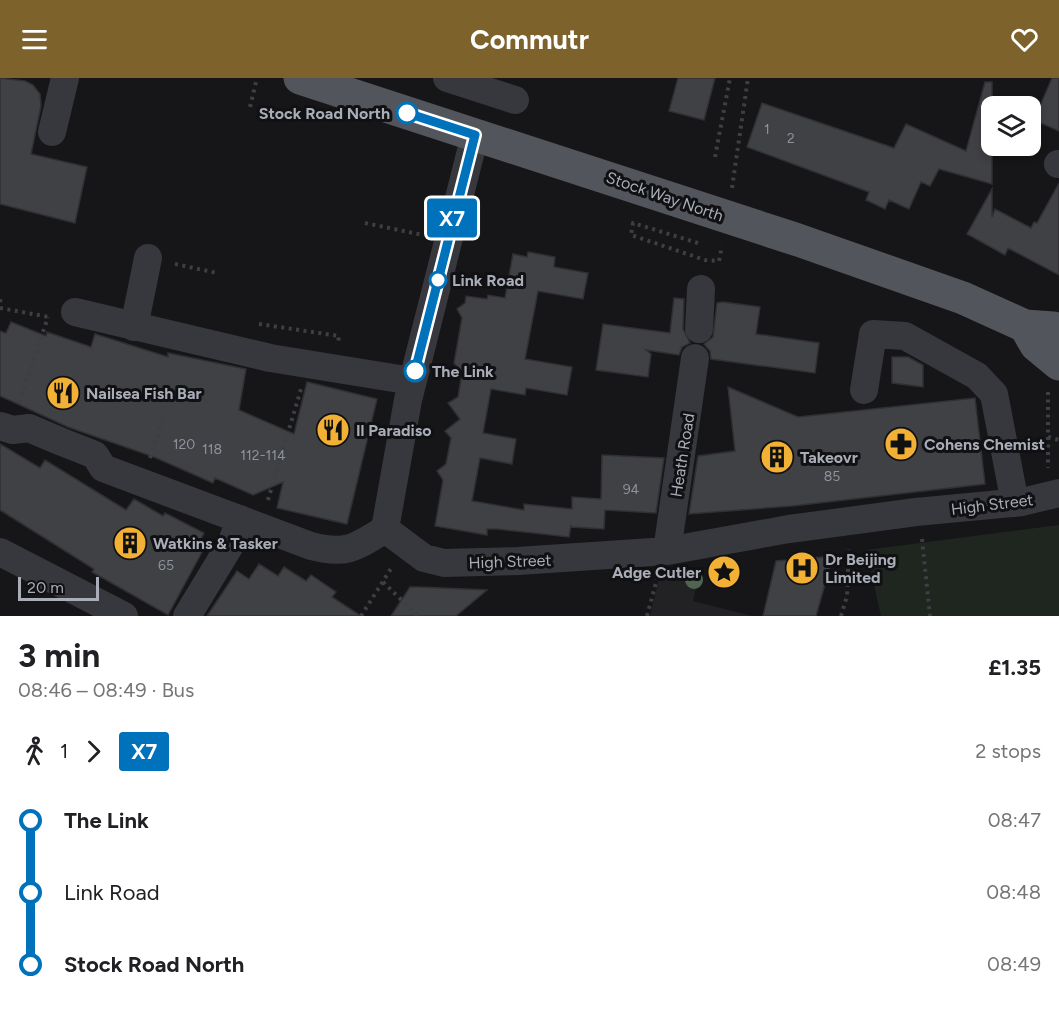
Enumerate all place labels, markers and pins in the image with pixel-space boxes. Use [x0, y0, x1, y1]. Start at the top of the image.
marker: Stock Road North [396, 102, 418, 124]
place label: Stock Road North [259, 104, 390, 123]
marker: Link Road [429, 271, 447, 289]
place label: Link Road [452, 271, 524, 290]
marker: The Link [404, 360, 426, 382]
place label: The Link [432, 362, 494, 381]
restaurant icon: Nailsea Fish Bar [45, 375, 81, 411]
place label: Nailsea Fish Bar [86, 384, 202, 403]
restaurant icon: Il Paradiso [315, 412, 351, 448]
place label: Il Paradiso [356, 421, 431, 440]
pharmacy icon: Cohens Chemist [883, 426, 919, 462]
place label: Cohens Chemist [924, 435, 1045, 454]
building icon: Takeovr [759, 439, 795, 475]
place label: Takeovr [800, 448, 858, 467]
building icon: Watkins & Tasker [112, 525, 148, 561]
place label: Watkins & Tasker [153, 534, 278, 553]
hospital icon: Dr Beijing Limited [784, 550, 820, 586]
place label: Dr Beijing Limited [825, 550, 896, 587]
place icon: Adge Cutler [706, 554, 742, 590]
place label: Adge Cutler [612, 563, 701, 582]

